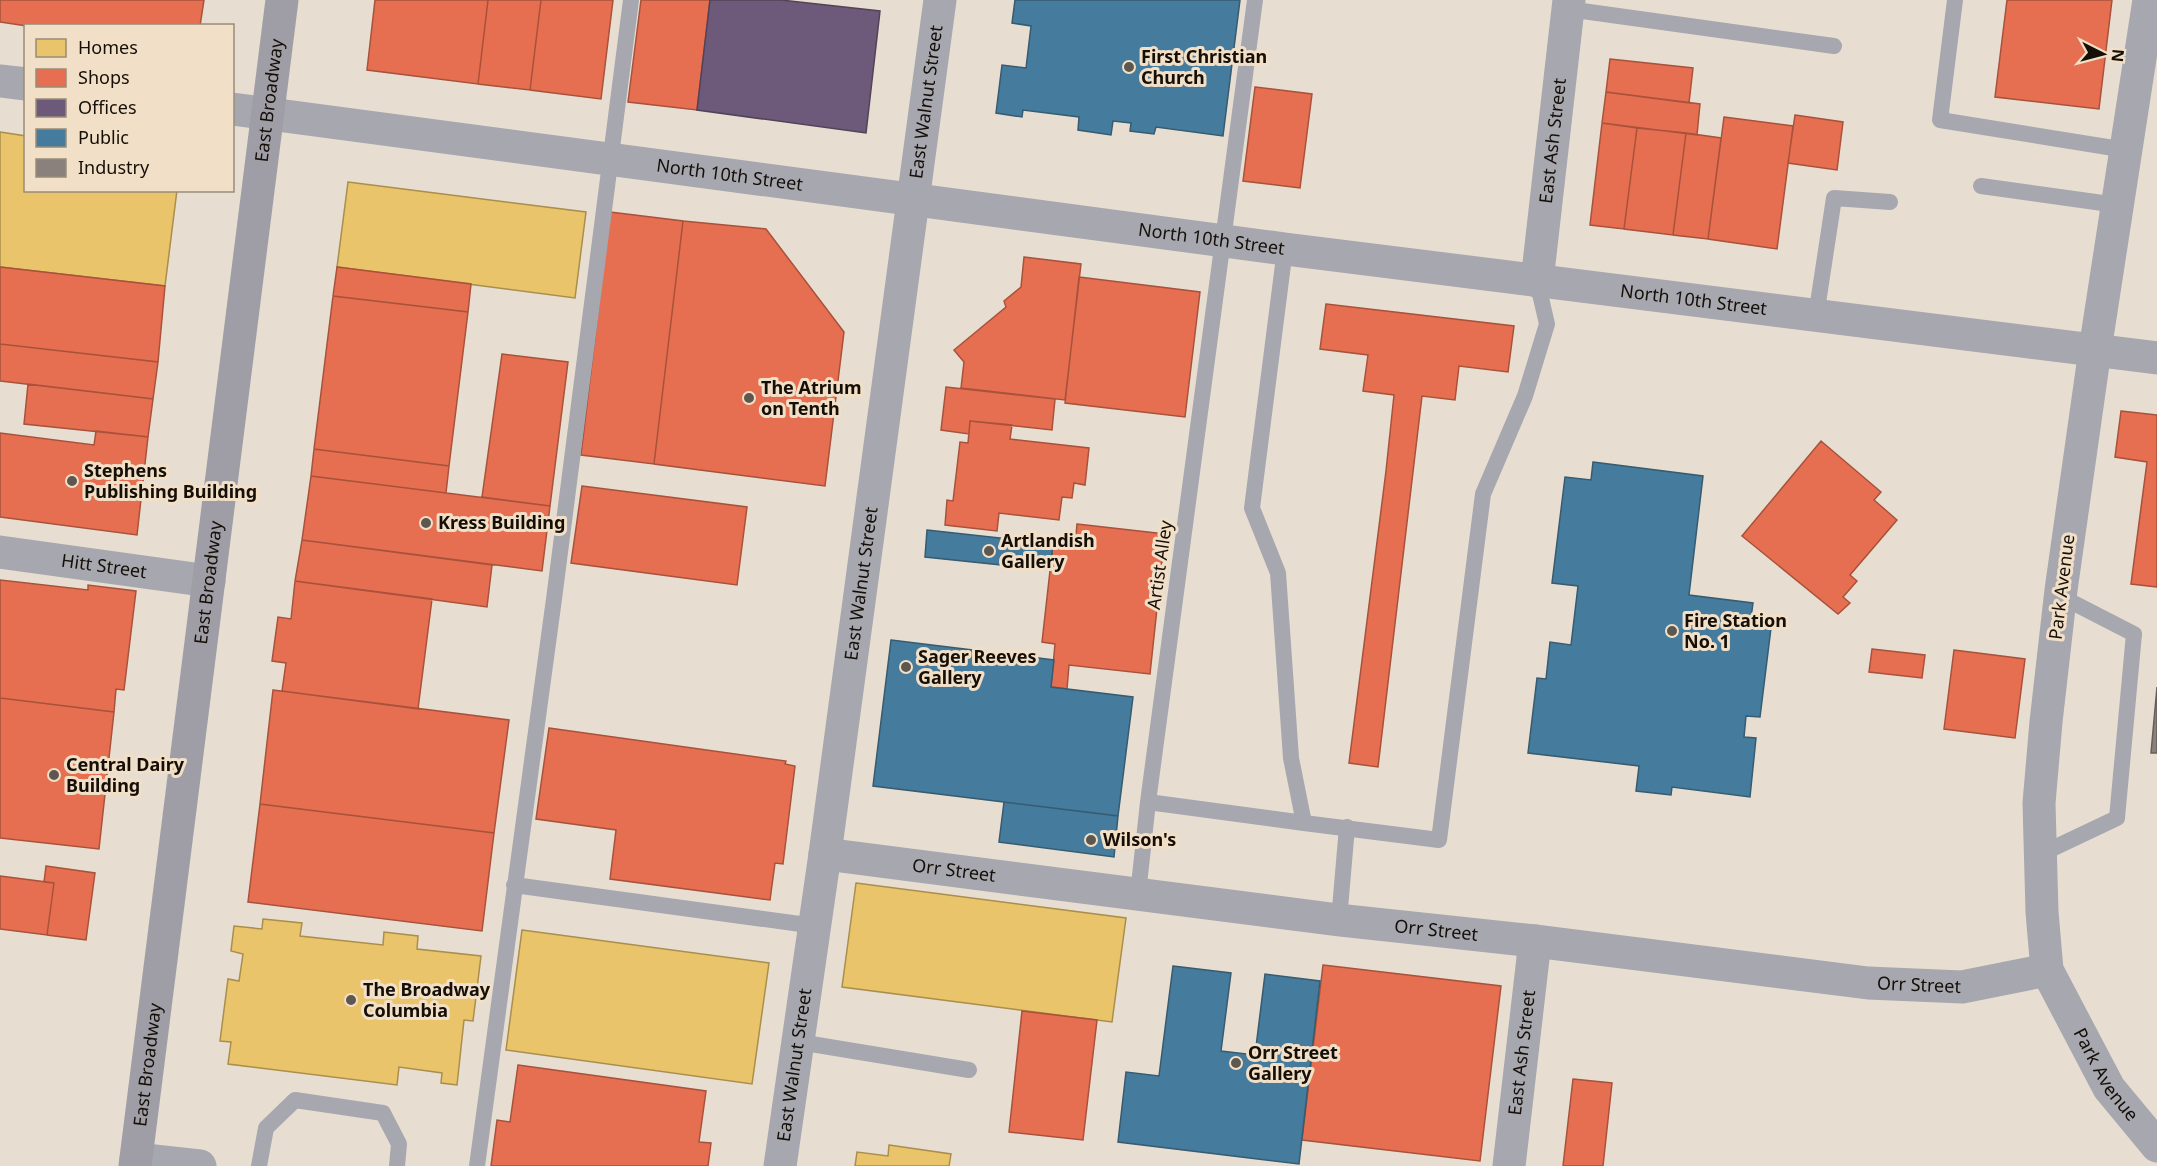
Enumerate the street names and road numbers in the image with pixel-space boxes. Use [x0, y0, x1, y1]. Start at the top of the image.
street label: East Walnut Street [903, 23, 948, 180]
street label: East Broadway [249, 36, 288, 163]
street label: East Ash Street [1533, 76, 1571, 205]
street label: North 10th Street [655, 153, 805, 196]
street label: North 10th Street [1137, 217, 1287, 260]
street label: North 10th Street [1619, 278, 1769, 320]
street label: East Walnut Street [838, 505, 883, 662]
street label: Artist Alley [1141, 518, 1177, 611]
street label: East Broadway [188, 519, 227, 646]
street label: Park Avenue [2043, 533, 2079, 641]
street label: Hitt Street [60, 548, 149, 583]
street label: Orr Street [911, 852, 998, 887]
street label: Orr Street [1393, 913, 1480, 946]
street label: Orr Street [1877, 970, 1962, 998]
street label: East Walnut Street [771, 986, 817, 1143]
street label: East Ash Street [1502, 988, 1540, 1117]
street label: East Broadway [127, 1001, 167, 1128]
street label: Park Avenue [2068, 1023, 2144, 1126]

